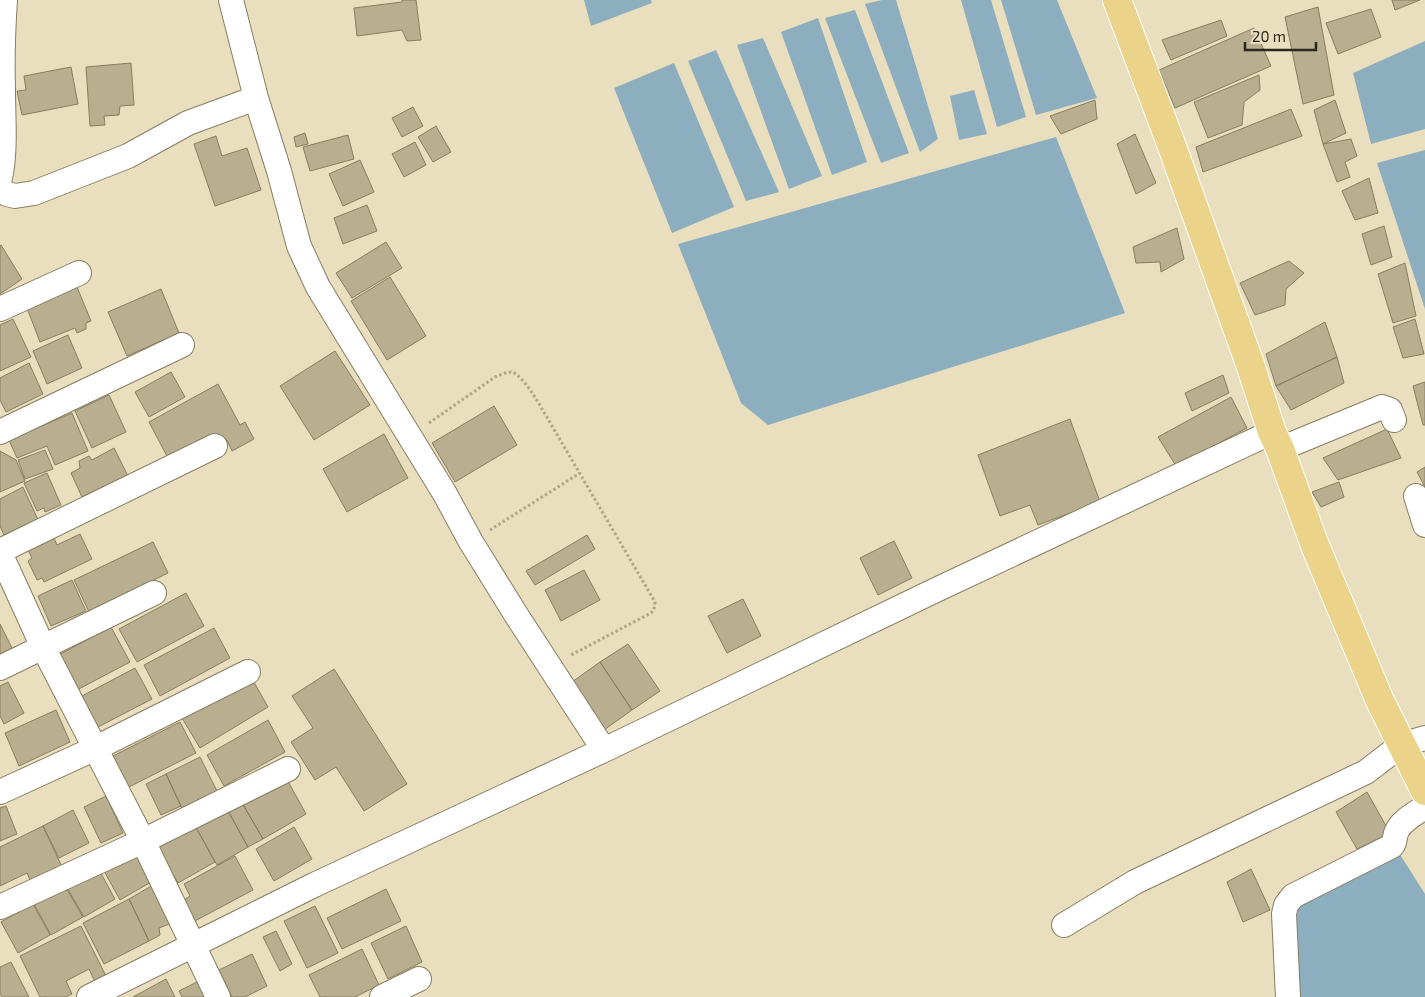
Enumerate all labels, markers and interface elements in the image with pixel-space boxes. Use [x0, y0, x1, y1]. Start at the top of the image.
scale bar [1245, 20, 1316, 52]
text: 20 m [1252, 27, 1286, 45]

